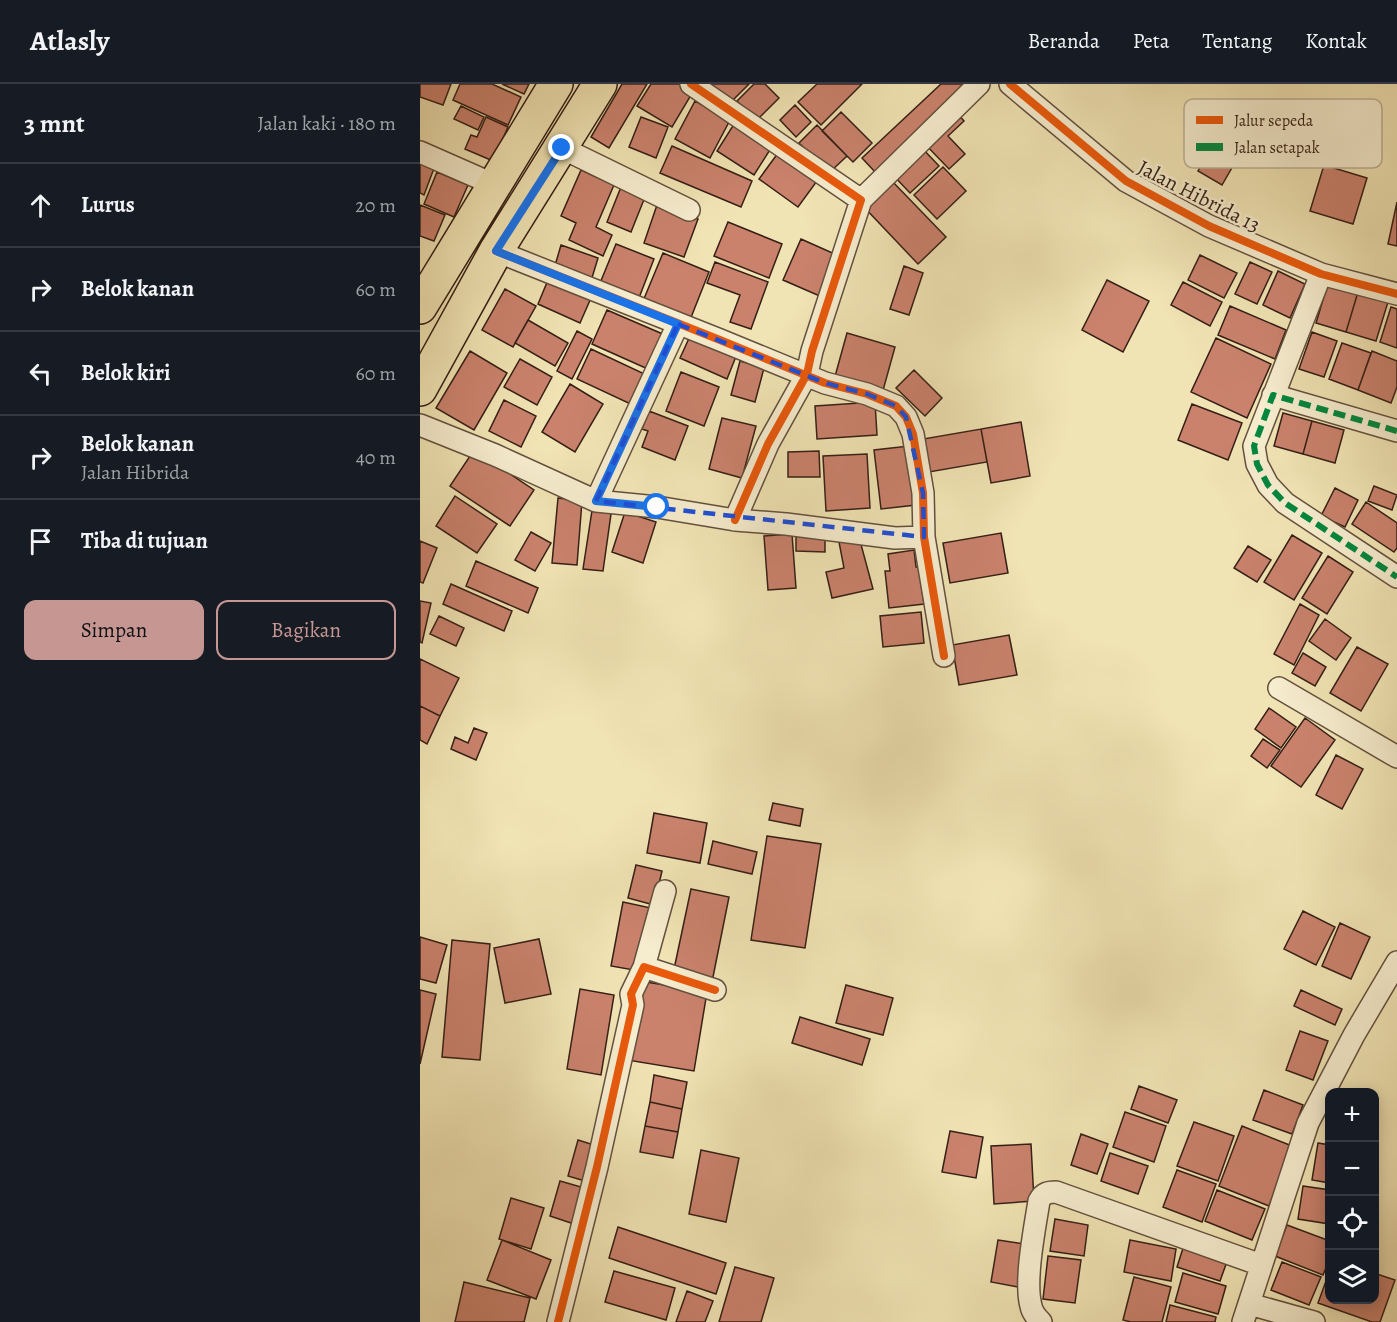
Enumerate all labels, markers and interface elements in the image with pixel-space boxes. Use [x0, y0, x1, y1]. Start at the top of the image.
text: Atlasly [30, 22, 109, 60]
text: Beranda [1028, 27, 1100, 55]
text: Peta [1133, 27, 1169, 55]
text: Tentang [1202, 27, 1272, 55]
text: Kontak [1305, 27, 1367, 55]
legend [1184, 99, 1382, 168]
text: 3 mnt [24, 106, 85, 141]
text: Jalan kaki · 180 m [258, 110, 396, 137]
text: Jalur sepeda [1234, 110, 1314, 132]
route end [548, 134, 574, 160]
text: Jalan setapak [1234, 137, 1320, 159]
street label: Jalan Hibrida 13 [1133, 153, 1265, 239]
icon: ahead [24, 189, 57, 222]
text: Lurus [81, 190, 135, 220]
text: 20 m [355, 192, 396, 219]
icon: right [24, 273, 57, 306]
text: Belok kanan [81, 274, 194, 304]
text: 60 m [356, 276, 396, 303]
icon: left [24, 357, 57, 390]
text: Belok kiri [81, 358, 170, 388]
text: 60 m [356, 360, 396, 387]
text: Belok kanan [81, 429, 194, 459]
icon: right [24, 441, 57, 474]
text: 40 m [356, 444, 396, 471]
text: Jalan Hibrida [81, 459, 189, 486]
route start [643, 493, 669, 519]
icon: arrive [24, 525, 57, 558]
text: Tiba di tujuan [81, 526, 208, 556]
button: Simpan [24, 600, 204, 660]
button: Bagikan [216, 600, 396, 660]
map controls [1325, 1088, 1379, 1304]
button: + [1325, 1088, 1379, 1142]
button: − [1325, 1142, 1379, 1196]
button: locate [1325, 1196, 1379, 1250]
button: layers [1325, 1250, 1379, 1304]

